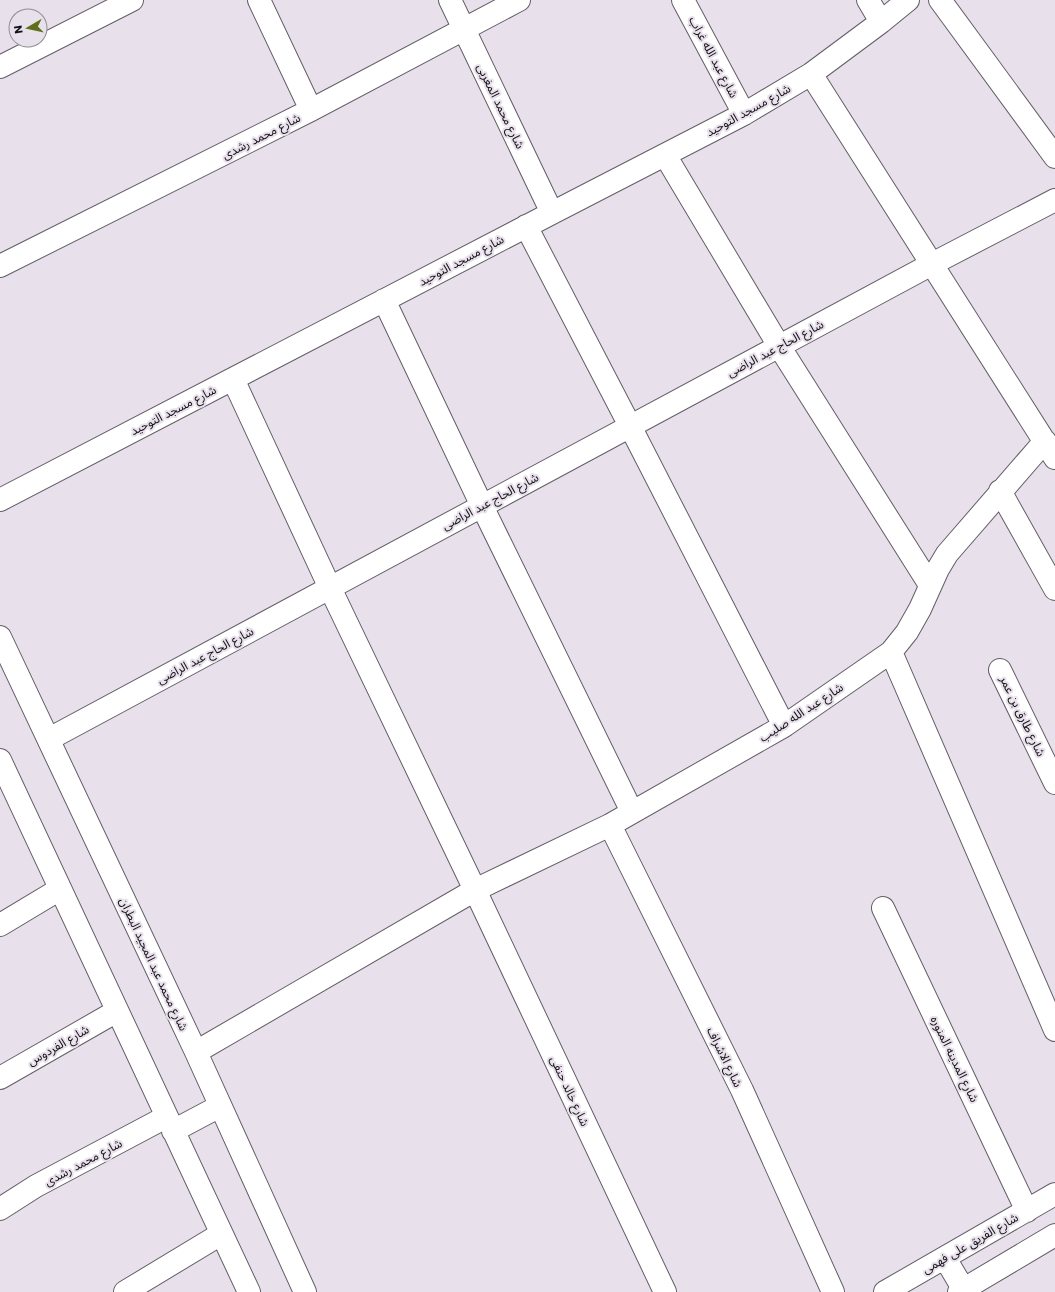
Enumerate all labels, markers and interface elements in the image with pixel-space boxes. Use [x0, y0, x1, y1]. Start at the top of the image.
north arrow [8, 8, 48, 48]
street label: شارع عبد الله غراب [684, 13, 743, 101]
text: N [10, 24, 27, 35]
street label: شارع محمد المغربى [472, 61, 529, 152]
street label: شارع مسجد التوحيد [703, 80, 794, 141]
street label: شارع محمد رشدى [219, 109, 304, 164]
street label: شارع مسجد التوحيد [415, 230, 507, 291]
street label: شارع الحاج عبد الراضى [724, 315, 827, 382]
street label: شارع مسجد التوحيد [127, 381, 219, 440]
street label: شارع الحاج عبد الراضى [439, 468, 542, 535]
street label: شارع الحاج عبد الراضى [154, 622, 257, 689]
street label: شارع طارق بن عمر [995, 672, 1050, 760]
street label: شارع عبد الله صليب [756, 678, 847, 746]
street label: شارع محمد عبد المجيد البطران [115, 894, 192, 1034]
street label: شارع المدينه المنوره [926, 1013, 983, 1105]
street label: شارع الفردوس [24, 1021, 92, 1070]
street label: شارع الاشراف [702, 1024, 747, 1090]
street label: شارع خالد حنفى [545, 1053, 594, 1129]
street label: شارع محمد رشدى [41, 1134, 125, 1191]
street label: شارع الفريق على فهمى [919, 1209, 1022, 1278]

